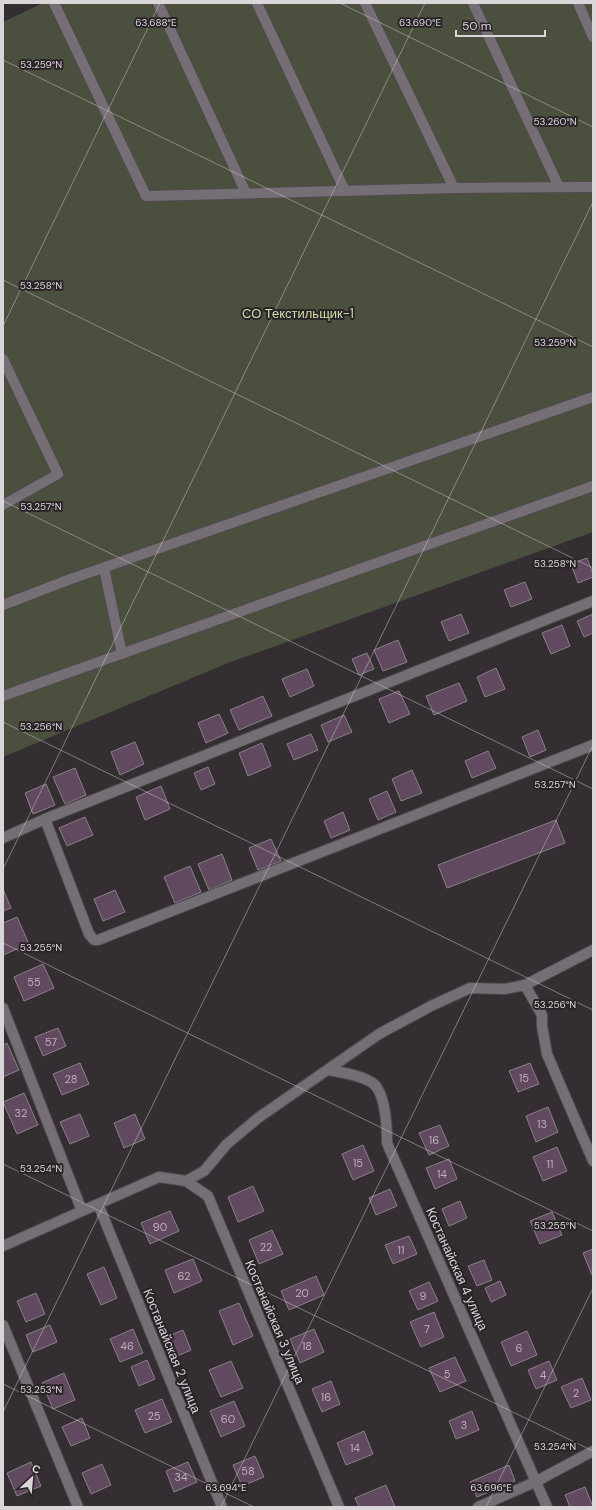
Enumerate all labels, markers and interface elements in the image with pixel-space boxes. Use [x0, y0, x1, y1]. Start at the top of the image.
scale bar [456, 12, 545, 38]
text: 63.688°E [135, 16, 177, 29]
text: 63.690°E [399, 16, 441, 29]
text: 50 m [462, 18, 491, 34]
text: 53.259°N [20, 58, 62, 71]
text: 53.260°N [533, 115, 577, 128]
text: 53.258°N [20, 279, 62, 292]
park label: СО Текстильщик-1 [242, 305, 354, 322]
text: 53.259°N [534, 336, 576, 349]
text: 53.257°N [20, 500, 62, 513]
text: 53.258°N [534, 557, 576, 570]
text: 53.256°N [20, 720, 62, 733]
text: 53.257°N [534, 778, 576, 791]
text: 53.255°N [20, 941, 62, 954]
house number: 55 [27, 975, 41, 989]
text: 53.256°N [534, 998, 576, 1011]
house number: 57 [45, 1035, 57, 1049]
house number: 15 [519, 1071, 529, 1085]
house number: 28 [65, 1072, 77, 1086]
house number: 32 [15, 1106, 27, 1120]
house number: 13 [537, 1117, 547, 1131]
house number: 16 [429, 1133, 439, 1147]
house number: 15 [353, 1156, 363, 1170]
house number: 11 [547, 1157, 553, 1171]
text: 53.254°N [20, 1162, 62, 1175]
house number: 14 [437, 1167, 447, 1181]
street label: Костанайская 4 улица [422, 1205, 492, 1334]
text: 53.255°N [534, 1219, 576, 1232]
house number: 90 [153, 1220, 167, 1234]
house number: 22 [260, 1240, 272, 1254]
house number: 11 [398, 1243, 404, 1257]
street label: Костанайская 3 улица [241, 1257, 309, 1387]
house number: 62 [178, 1269, 190, 1283]
street label: Костанайская 2 улица [139, 1286, 205, 1417]
house number: 20 [295, 1286, 309, 1300]
house number: 9 [420, 1289, 427, 1303]
house number: 7 [424, 1322, 430, 1336]
house number: 46 [120, 1339, 134, 1353]
house number: 18 [302, 1339, 312, 1353]
house number: 6 [516, 1341, 523, 1355]
house number: 5 [444, 1367, 451, 1381]
house number: 4 [540, 1368, 547, 1382]
text: 53.253°N [20, 1383, 62, 1396]
house number: 2 [573, 1386, 579, 1400]
house number: 16 [321, 1390, 331, 1404]
house number: 25 [147, 1409, 161, 1423]
house number: 60 [221, 1412, 235, 1426]
house number: 3 [461, 1418, 467, 1432]
text: 53.254°N [534, 1440, 576, 1453]
house number: 14 [350, 1441, 360, 1455]
north arrow [12, 1458, 52, 1498]
text: С [30, 1461, 43, 1477]
house number: 58 [241, 1464, 255, 1478]
house number: 34 [174, 1470, 188, 1484]
text: 63.694°E [205, 1481, 247, 1494]
text: 63.696°E [470, 1481, 512, 1494]

